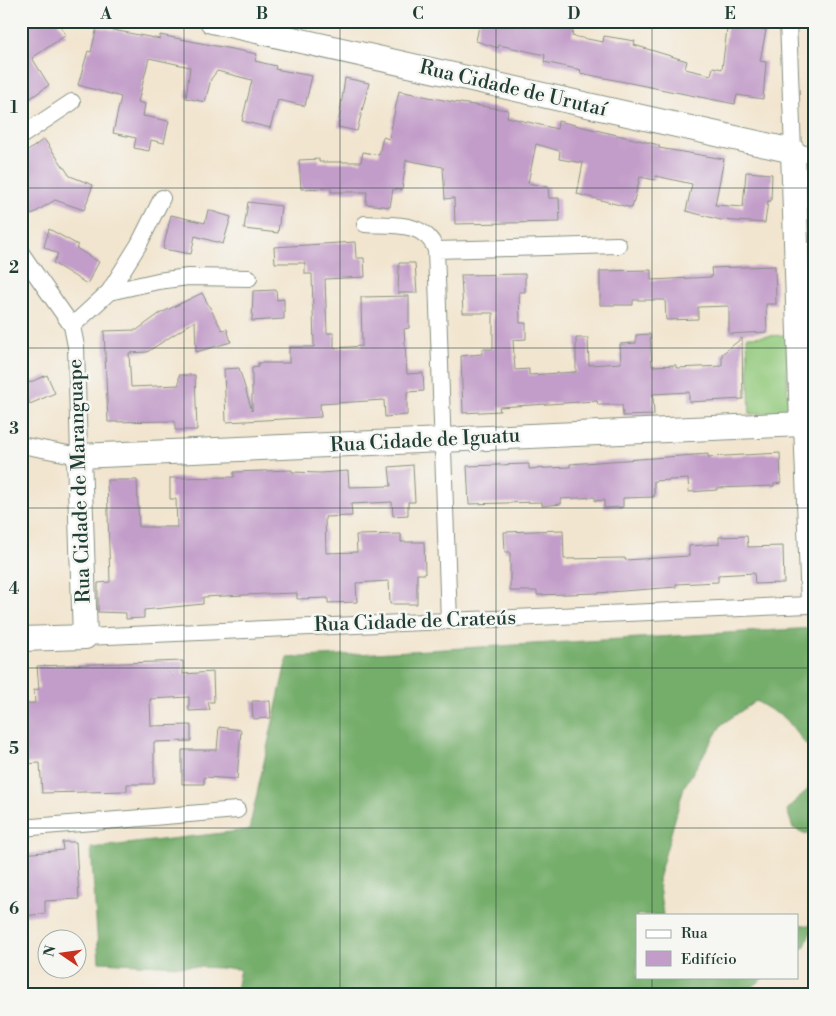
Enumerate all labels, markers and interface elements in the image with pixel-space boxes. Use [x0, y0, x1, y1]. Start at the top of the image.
text: A [99, 4, 112, 24]
text: B [256, 4, 268, 24]
text: C [412, 4, 424, 24]
text: D [568, 4, 581, 24]
text: E [724, 4, 736, 24]
street label: Rua Cidade de Urutaí [417, 55, 610, 123]
text: 1 [10, 98, 18, 118]
text: 2 [9, 258, 19, 278]
street label: Rua Cidade de Maranguape [63, 358, 97, 604]
text: 3 [9, 419, 19, 439]
street label: Rua Cidade de Iguatu [329, 424, 521, 458]
text: 4 [9, 579, 20, 599]
street label: Rua Cidade de Crateús [314, 606, 516, 638]
text: 5 [9, 739, 19, 759]
text: 6 [9, 899, 19, 919]
legend [636, 914, 798, 978]
text: Rua [681, 924, 708, 943]
north arrow [38, 928, 88, 978]
text: N [40, 944, 60, 959]
text: Edifício [681, 950, 737, 969]

